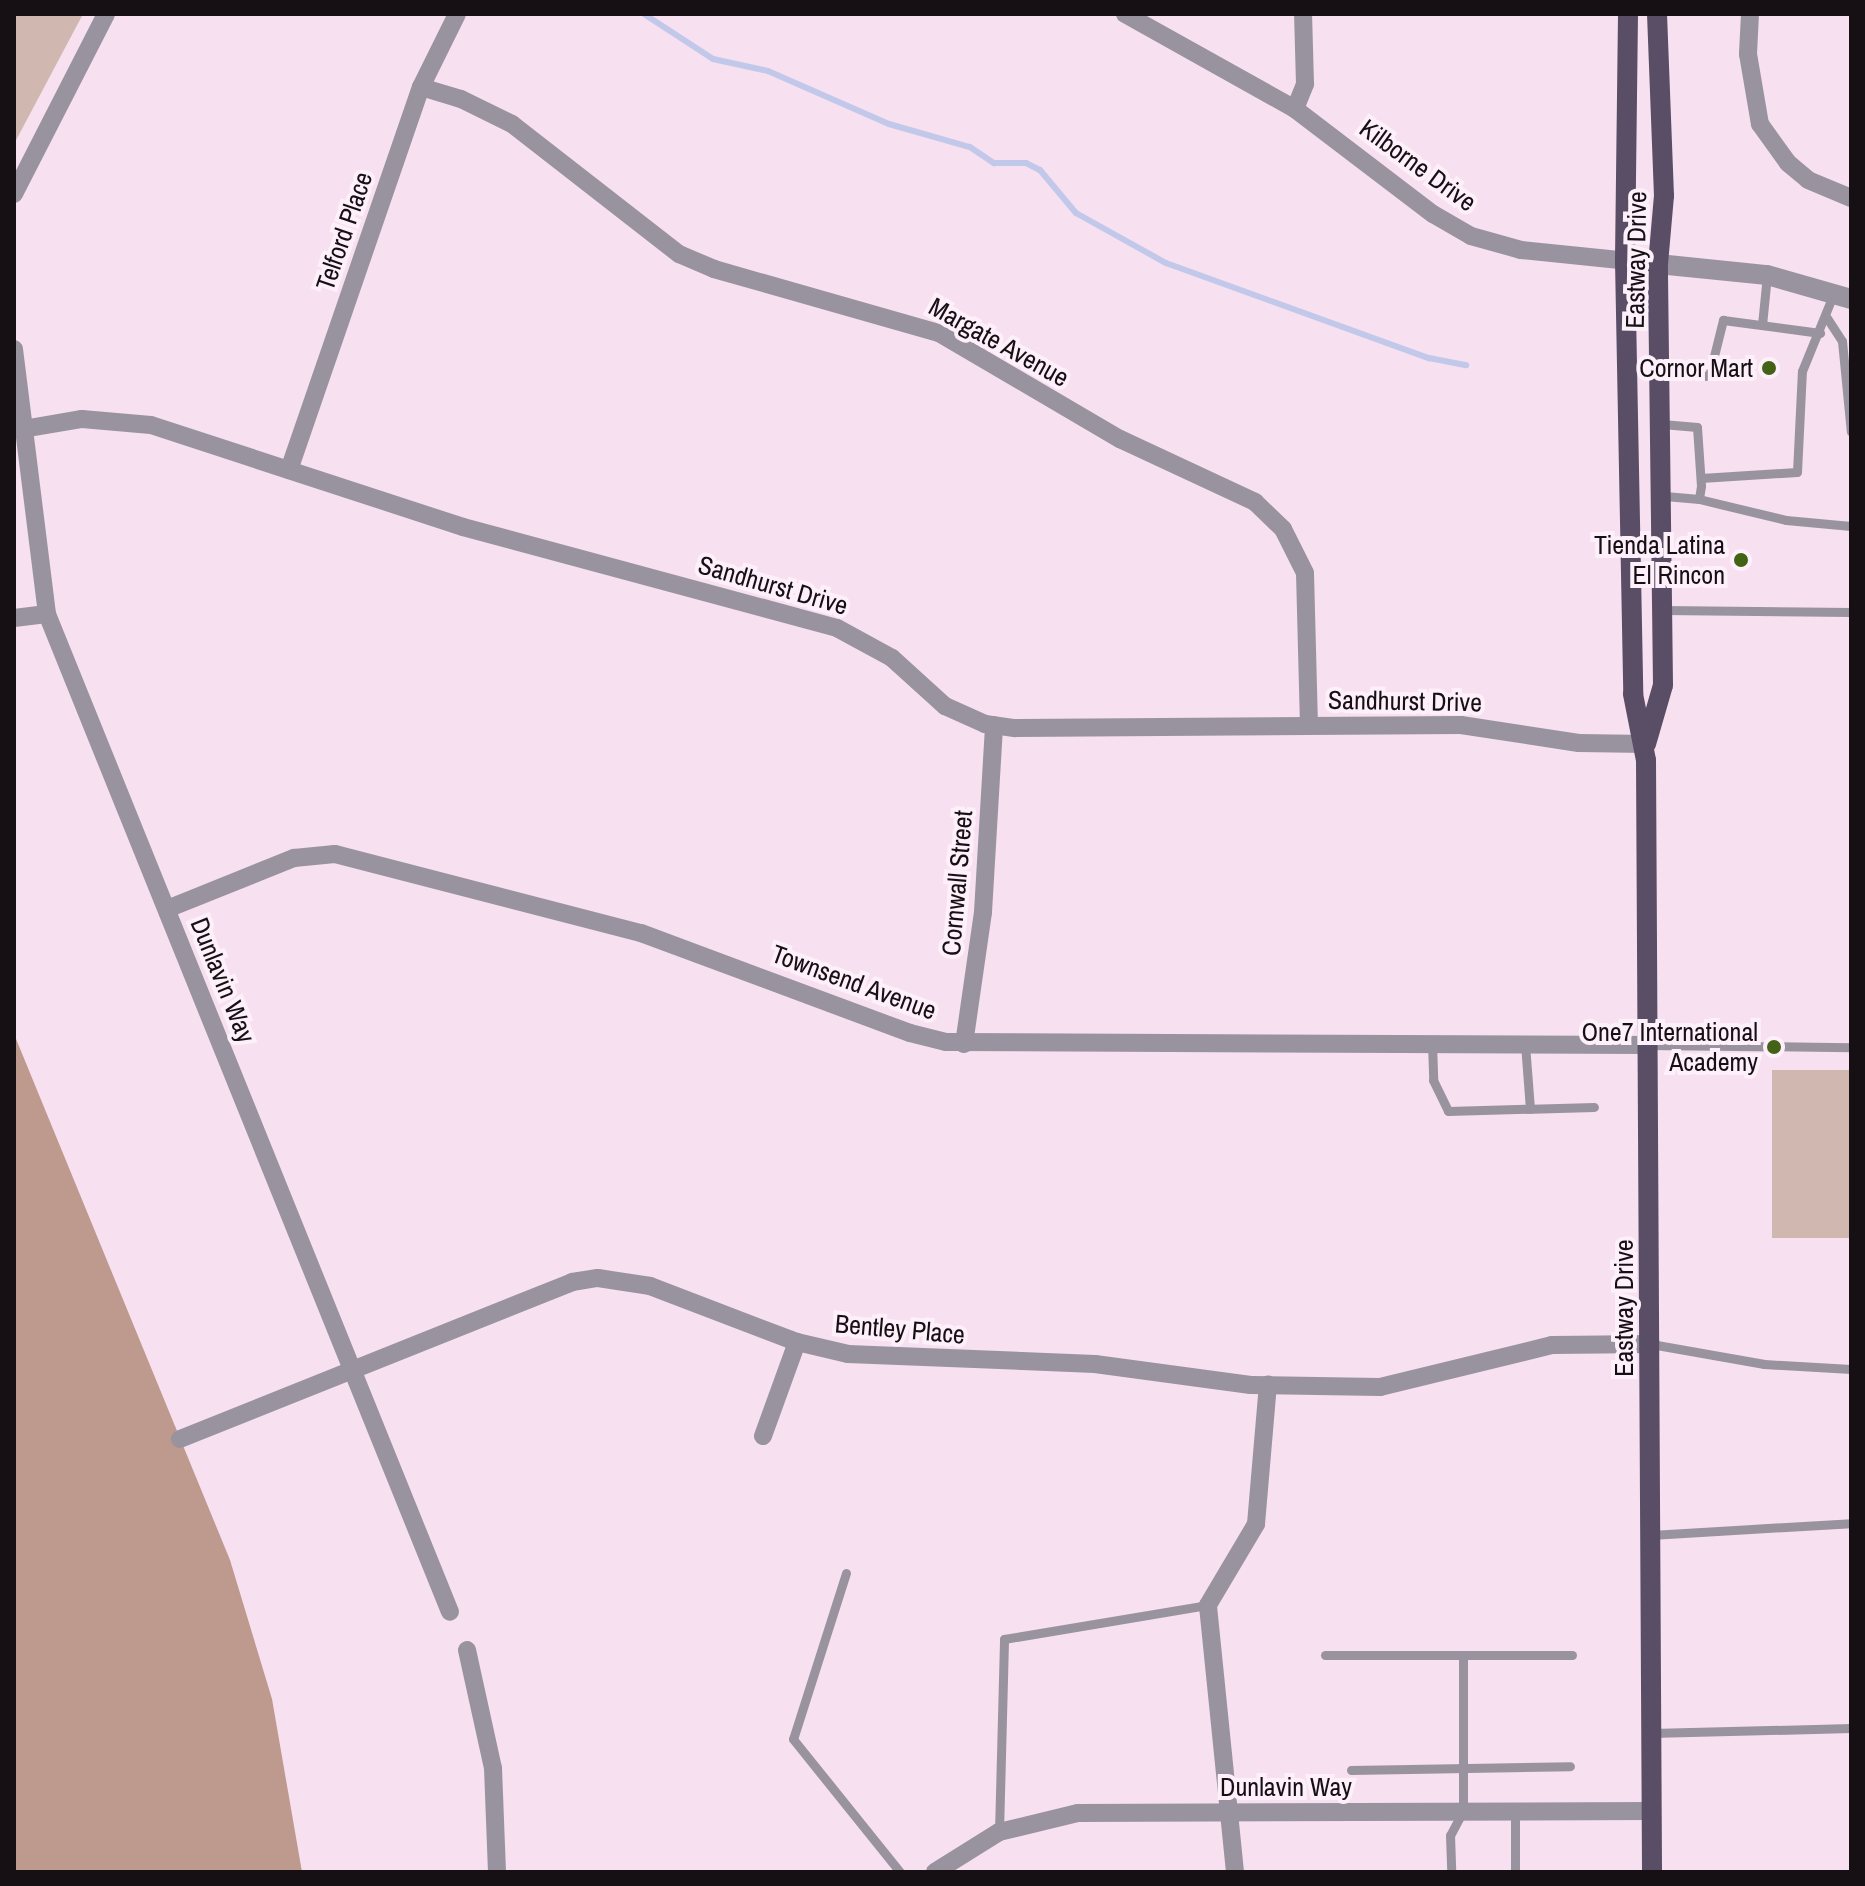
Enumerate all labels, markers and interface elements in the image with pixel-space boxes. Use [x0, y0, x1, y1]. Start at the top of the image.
street label: Kilborne Drive [1354, 112, 1482, 218]
street label: Telford Place [309, 168, 379, 294]
street label: Eastway Drive [1619, 191, 1653, 329]
street label: Margate Avenue [923, 291, 1075, 393]
place label: Cornor Mart [1639, 352, 1753, 384]
marker: Cornor Mart [1760, 359, 1778, 377]
place label: Tienda Latina El Rincon [1594, 529, 1725, 590]
street label: Sandhurst Drive [695, 549, 851, 621]
marker: Tienda Latina El Rincon [1732, 551, 1750, 569]
street label: Sandhurst Drive [1328, 684, 1482, 718]
street label: Cornwall Street [935, 809, 979, 957]
street label: Dunlavin Way [184, 913, 262, 1047]
street label: Townsend Avenue [767, 938, 941, 1026]
place label: One7 International Academy [1581, 1016, 1758, 1078]
marker: One7 International Academy [1765, 1038, 1783, 1056]
street label: Eastway Drive [1608, 1239, 1640, 1377]
street label: Bentley Place [834, 1308, 966, 1350]
street label: Dunlavin Way [1220, 1771, 1352, 1803]

